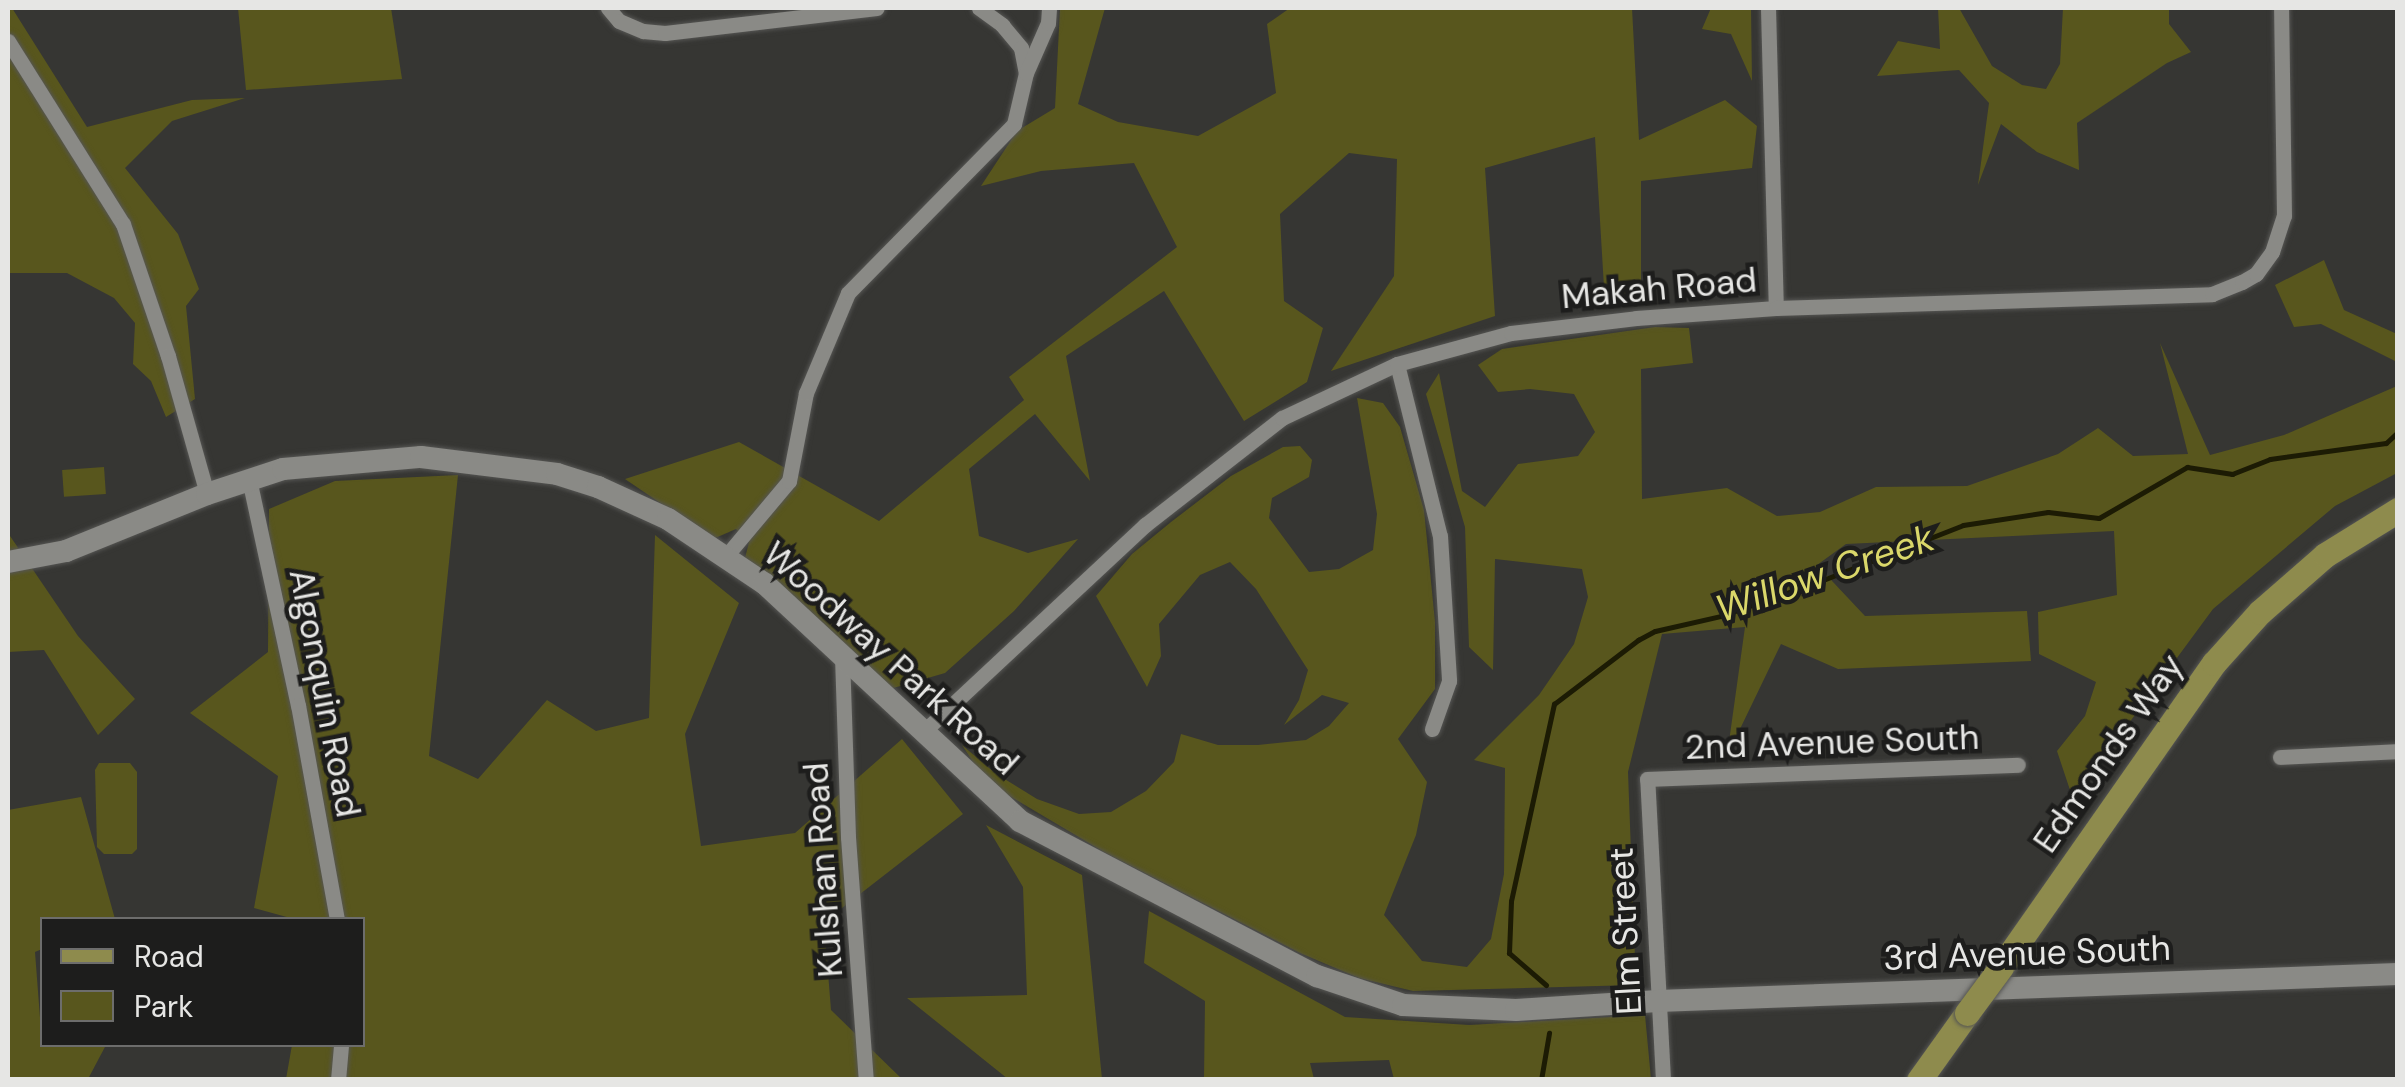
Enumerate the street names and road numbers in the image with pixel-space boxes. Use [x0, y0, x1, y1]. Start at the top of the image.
street label: Makah Road [1560, 259, 1758, 317]
street label: Woodway Park Road [755, 532, 1027, 784]
street label: Algonquin Road [280, 565, 370, 821]
street label: Edmonds Way [2024, 646, 2192, 860]
street label: 2nd Avenue South [1684, 716, 1980, 768]
street label: Kulshan Road [795, 761, 851, 979]
street label: Elm Street [1600, 846, 1650, 1016]
street label: 3rd Avenue South [1883, 927, 2171, 979]

